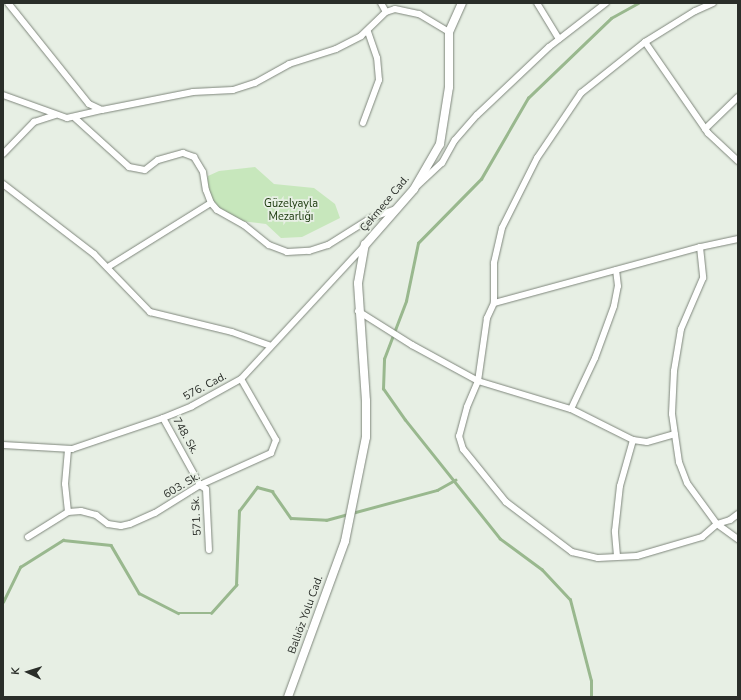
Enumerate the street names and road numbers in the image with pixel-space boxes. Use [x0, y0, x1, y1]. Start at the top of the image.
street label: Çekmece Cad. [358, 173, 412, 235]
street label: 576. Cad. [181, 370, 229, 404]
street label: 748. Sk. [170, 415, 200, 457]
street label: 603. Sk. [161, 470, 203, 502]
street label: 571. Sk. [189, 496, 205, 536]
street label: Ballıöz Yolu Cad. [286, 574, 326, 656]

